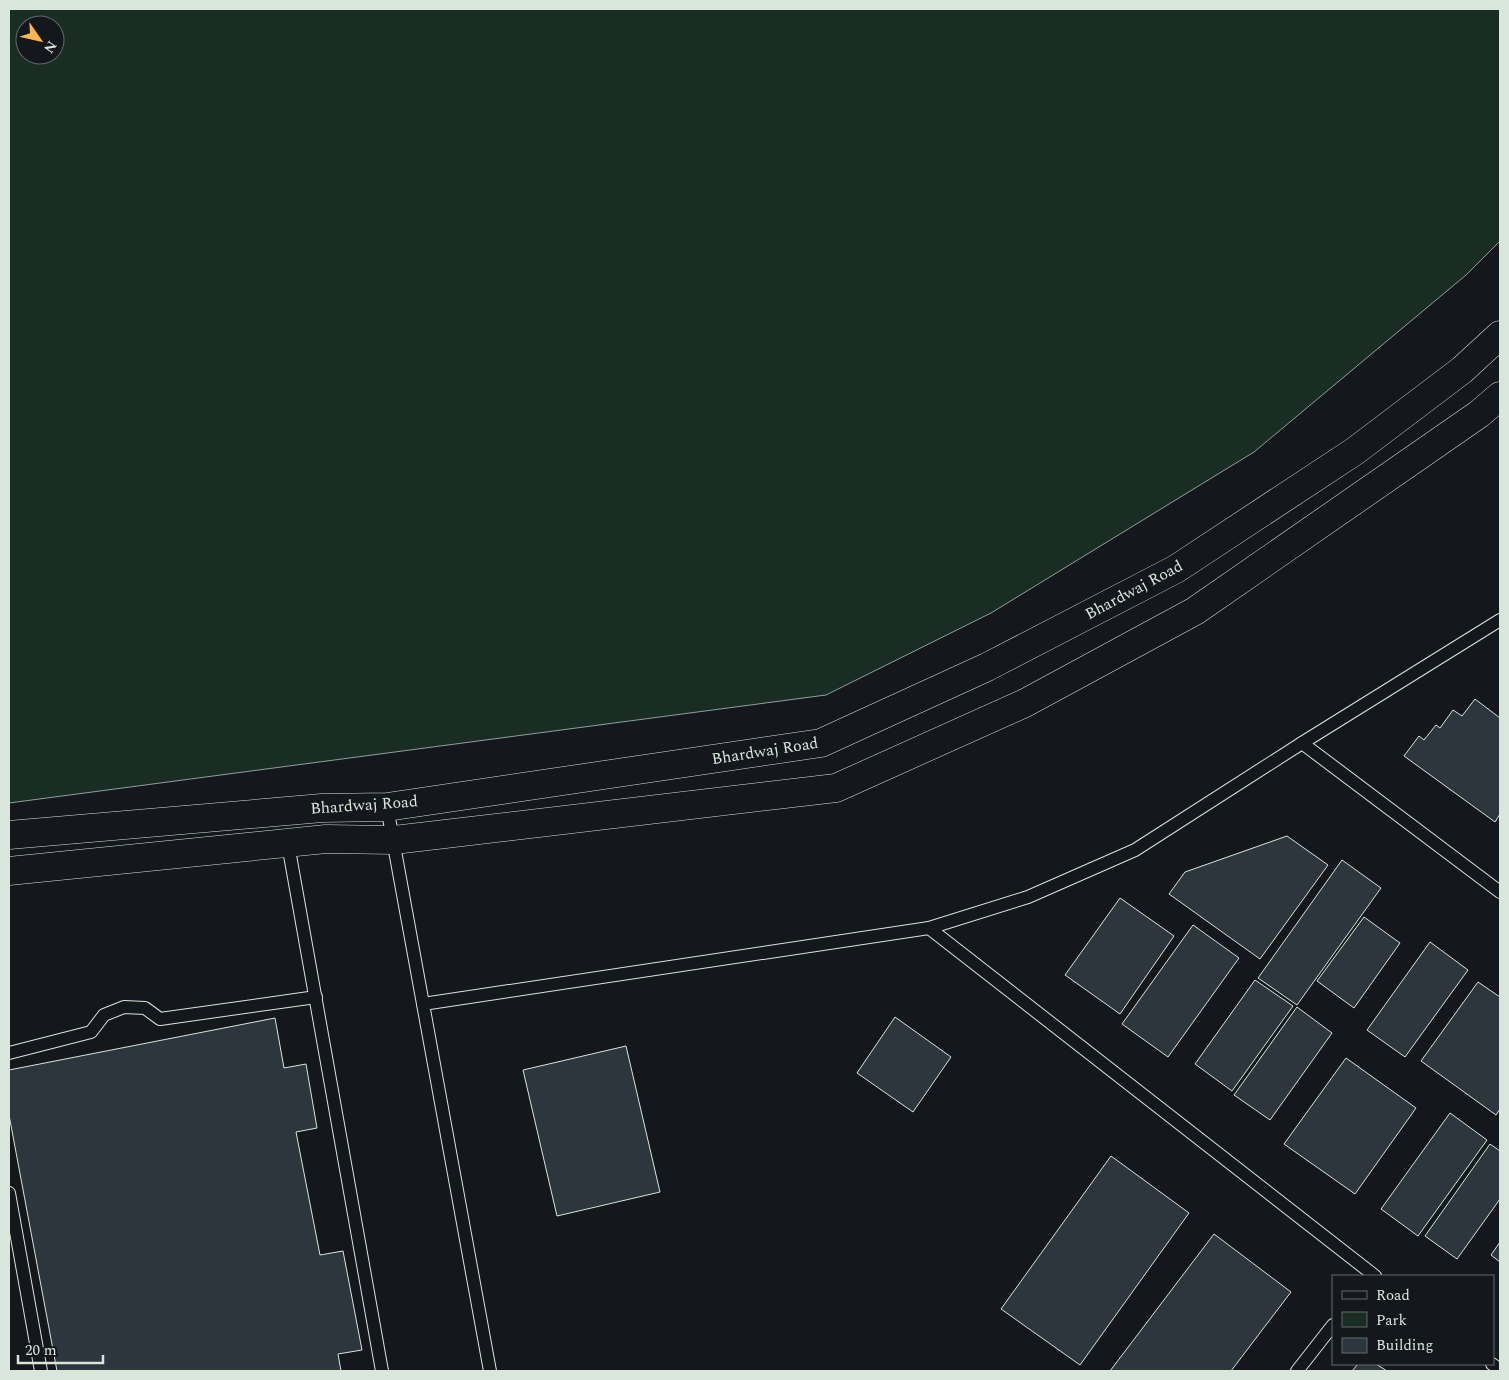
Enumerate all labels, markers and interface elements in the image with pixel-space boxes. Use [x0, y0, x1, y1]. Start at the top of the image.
north arrow [15, 15, 65, 65]
text: N [38, 36, 62, 58]
street label: Bhardwaj Road [1081, 554, 1187, 626]
street label: Bhardwaj Road [710, 731, 820, 771]
street label: Bhardwaj Road [309, 789, 419, 821]
legend [1332, 1275, 1494, 1365]
text: Road [1376, 1284, 1410, 1307]
text: Park [1376, 1309, 1407, 1332]
scale bar [18, 1332, 102, 1364]
text: Building [1376, 1334, 1433, 1357]
text: 20 m [25, 1339, 57, 1362]

